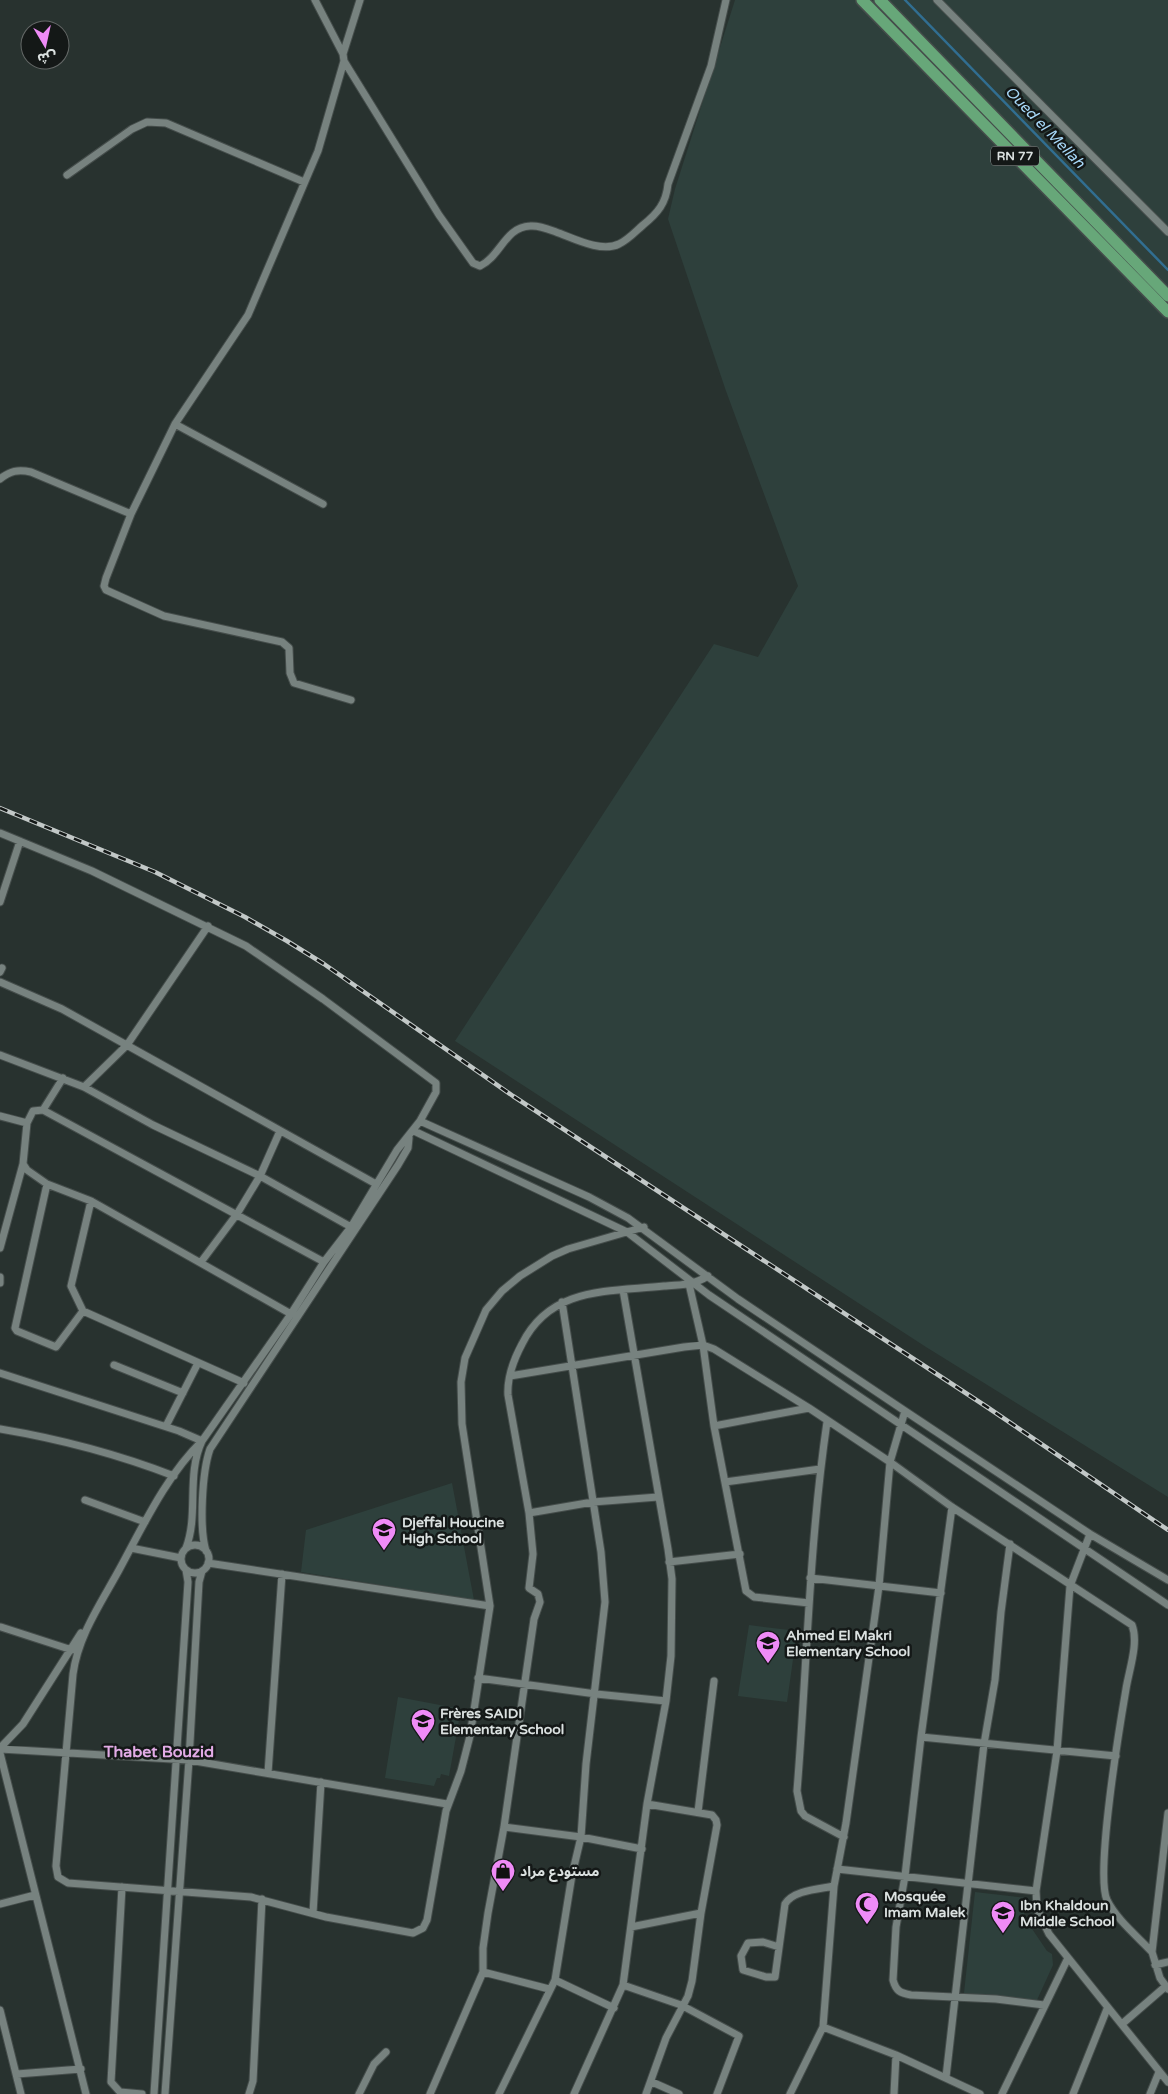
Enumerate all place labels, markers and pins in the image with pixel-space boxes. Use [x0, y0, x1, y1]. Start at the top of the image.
place label: Djeffal Houcine High School [402, 1514, 504, 1547]
school or university icon: Djeffal Houcine High School [371, 1517, 397, 1551]
place label: Ahmed El Makri Elementary School [786, 1627, 910, 1660]
school or university icon: Ahmed El Makri Elementary School [755, 1630, 781, 1664]
place label: Frères SAIDI Elementary School [440, 1705, 564, 1738]
school or university icon: Frères SAIDI Elementary School [410, 1708, 436, 1742]
shop icon: مستودع مراد [490, 1858, 516, 1892]
place label: مستودع مراد [520, 1863, 600, 1882]
place label: Mosquée Imam Malek [884, 1888, 966, 1921]
mosque icon: Mosquée Imam Malek [854, 1891, 880, 1925]
place label: Ibn Khaldoun Middle School [1020, 1897, 1115, 1930]
school or university icon: Ibn Khaldoun Middle School [990, 1900, 1016, 1934]

